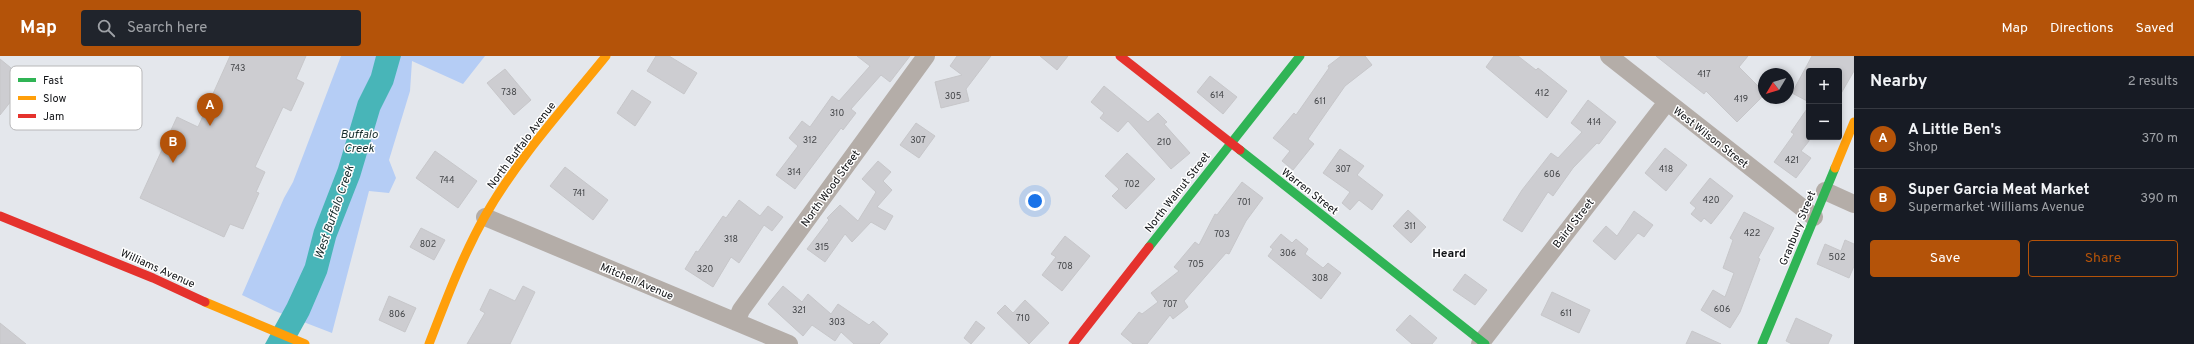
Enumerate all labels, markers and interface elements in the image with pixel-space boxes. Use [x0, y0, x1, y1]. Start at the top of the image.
search box [81, 10, 361, 46]
text: Map [20, 16, 57, 40]
icon: search [95, 17, 117, 39]
text: Search here [127, 19, 207, 38]
text: Map [2002, 20, 2028, 37]
text: Directions [2050, 20, 2114, 37]
text: Saved [2136, 20, 2174, 37]
house number: 743 [231, 63, 245, 74]
legend [10, 66, 142, 130]
north arrow [1758, 68, 1794, 104]
map controls [1806, 68, 1842, 140]
button: + [1806, 68, 1842, 104]
house number: 417 [1697, 69, 1711, 80]
text: Nearby [1870, 71, 1927, 93]
text: Fast [43, 74, 63, 88]
text: 2 results [2128, 74, 2178, 90]
house number: 738 [501, 87, 517, 98]
house number: 412 [1535, 88, 1549, 99]
house number: 614 [1210, 90, 1224, 101]
house number: 305 [945, 91, 961, 102]
text: Slow [43, 92, 66, 106]
pin: A [197, 93, 223, 126]
house number: 419 [1734, 94, 1748, 105]
house number: 611 [1314, 96, 1326, 107]
street label: North Buffalo Avenue [484, 99, 559, 192]
street label: West Wilson Street [1670, 104, 1751, 171]
button: − [1806, 104, 1842, 140]
house number: 310 [830, 108, 844, 119]
text: Jam [43, 110, 64, 124]
house number: 414 [1587, 117, 1602, 128]
text: A Little Ben's [1908, 121, 2002, 140]
water label: Buffalo Creek [340, 127, 378, 157]
pin: B [160, 130, 186, 163]
text: A [1878, 131, 1888, 147]
text: 370 m [2141, 131, 2178, 147]
house number: 312 [803, 135, 817, 146]
house number: 307 [910, 135, 926, 146]
house number: 210 [1157, 137, 1172, 148]
text: Shop [1908, 140, 1938, 156]
street label: North Wood Street [798, 147, 863, 230]
street label: North Walnut Street [1142, 150, 1213, 235]
house number: 421 [1785, 155, 1799, 166]
water label: West Buffalo Creek [311, 162, 359, 261]
house number: 307 [1335, 164, 1351, 175]
house number: 418 [1659, 164, 1673, 175]
street label: Warren Street [1278, 165, 1341, 218]
house number: 314 [787, 167, 801, 178]
house number: 606 [1544, 169, 1560, 180]
house number: 744 [440, 175, 455, 186]
house number: 702 [1124, 179, 1140, 190]
text: Super Garcia Meat Market [1908, 181, 2089, 200]
house number: 741 [573, 188, 585, 199]
street label: Granbury Street [1777, 189, 1819, 268]
your location [1025, 191, 1045, 211]
text: B [1879, 191, 1887, 207]
text: 390 m [2140, 191, 2178, 207]
house number: 420 [1703, 195, 1720, 206]
street label: Baird Street [1550, 196, 1597, 251]
house number: 701 [1237, 197, 1251, 208]
text: Supermarket · Williams Avenue [1908, 200, 2085, 216]
house number: 311 [1404, 221, 1416, 232]
house number: 422 [1744, 228, 1760, 239]
house number: 703 [1214, 229, 1230, 240]
house number: 318 [724, 234, 738, 245]
house number: 802 [420, 239, 436, 250]
button: Save [1870, 240, 2020, 277]
button: Share [2028, 240, 2178, 277]
house number: 315 [815, 242, 829, 253]
street label: Williams Avenue [118, 246, 197, 292]
district label: Heard [1432, 246, 1466, 262]
house number: 306 [1280, 248, 1296, 259]
house number: 502 [1829, 252, 1845, 263]
house number: 705 [1188, 259, 1204, 270]
street label: Mitchell Avenue [598, 260, 675, 304]
house number: 708 [1057, 261, 1073, 272]
house number: 320 [697, 264, 713, 275]
house number: 308 [1312, 273, 1328, 284]
house number: 707 [1163, 299, 1178, 310]
house number: 606 [1714, 304, 1730, 315]
house number: 321 [792, 305, 806, 316]
house number: 611 [1560, 308, 1572, 319]
house number: 806 [389, 309, 405, 320]
house number: 710 [1016, 313, 1030, 324]
house number: 303 [829, 317, 845, 328]

